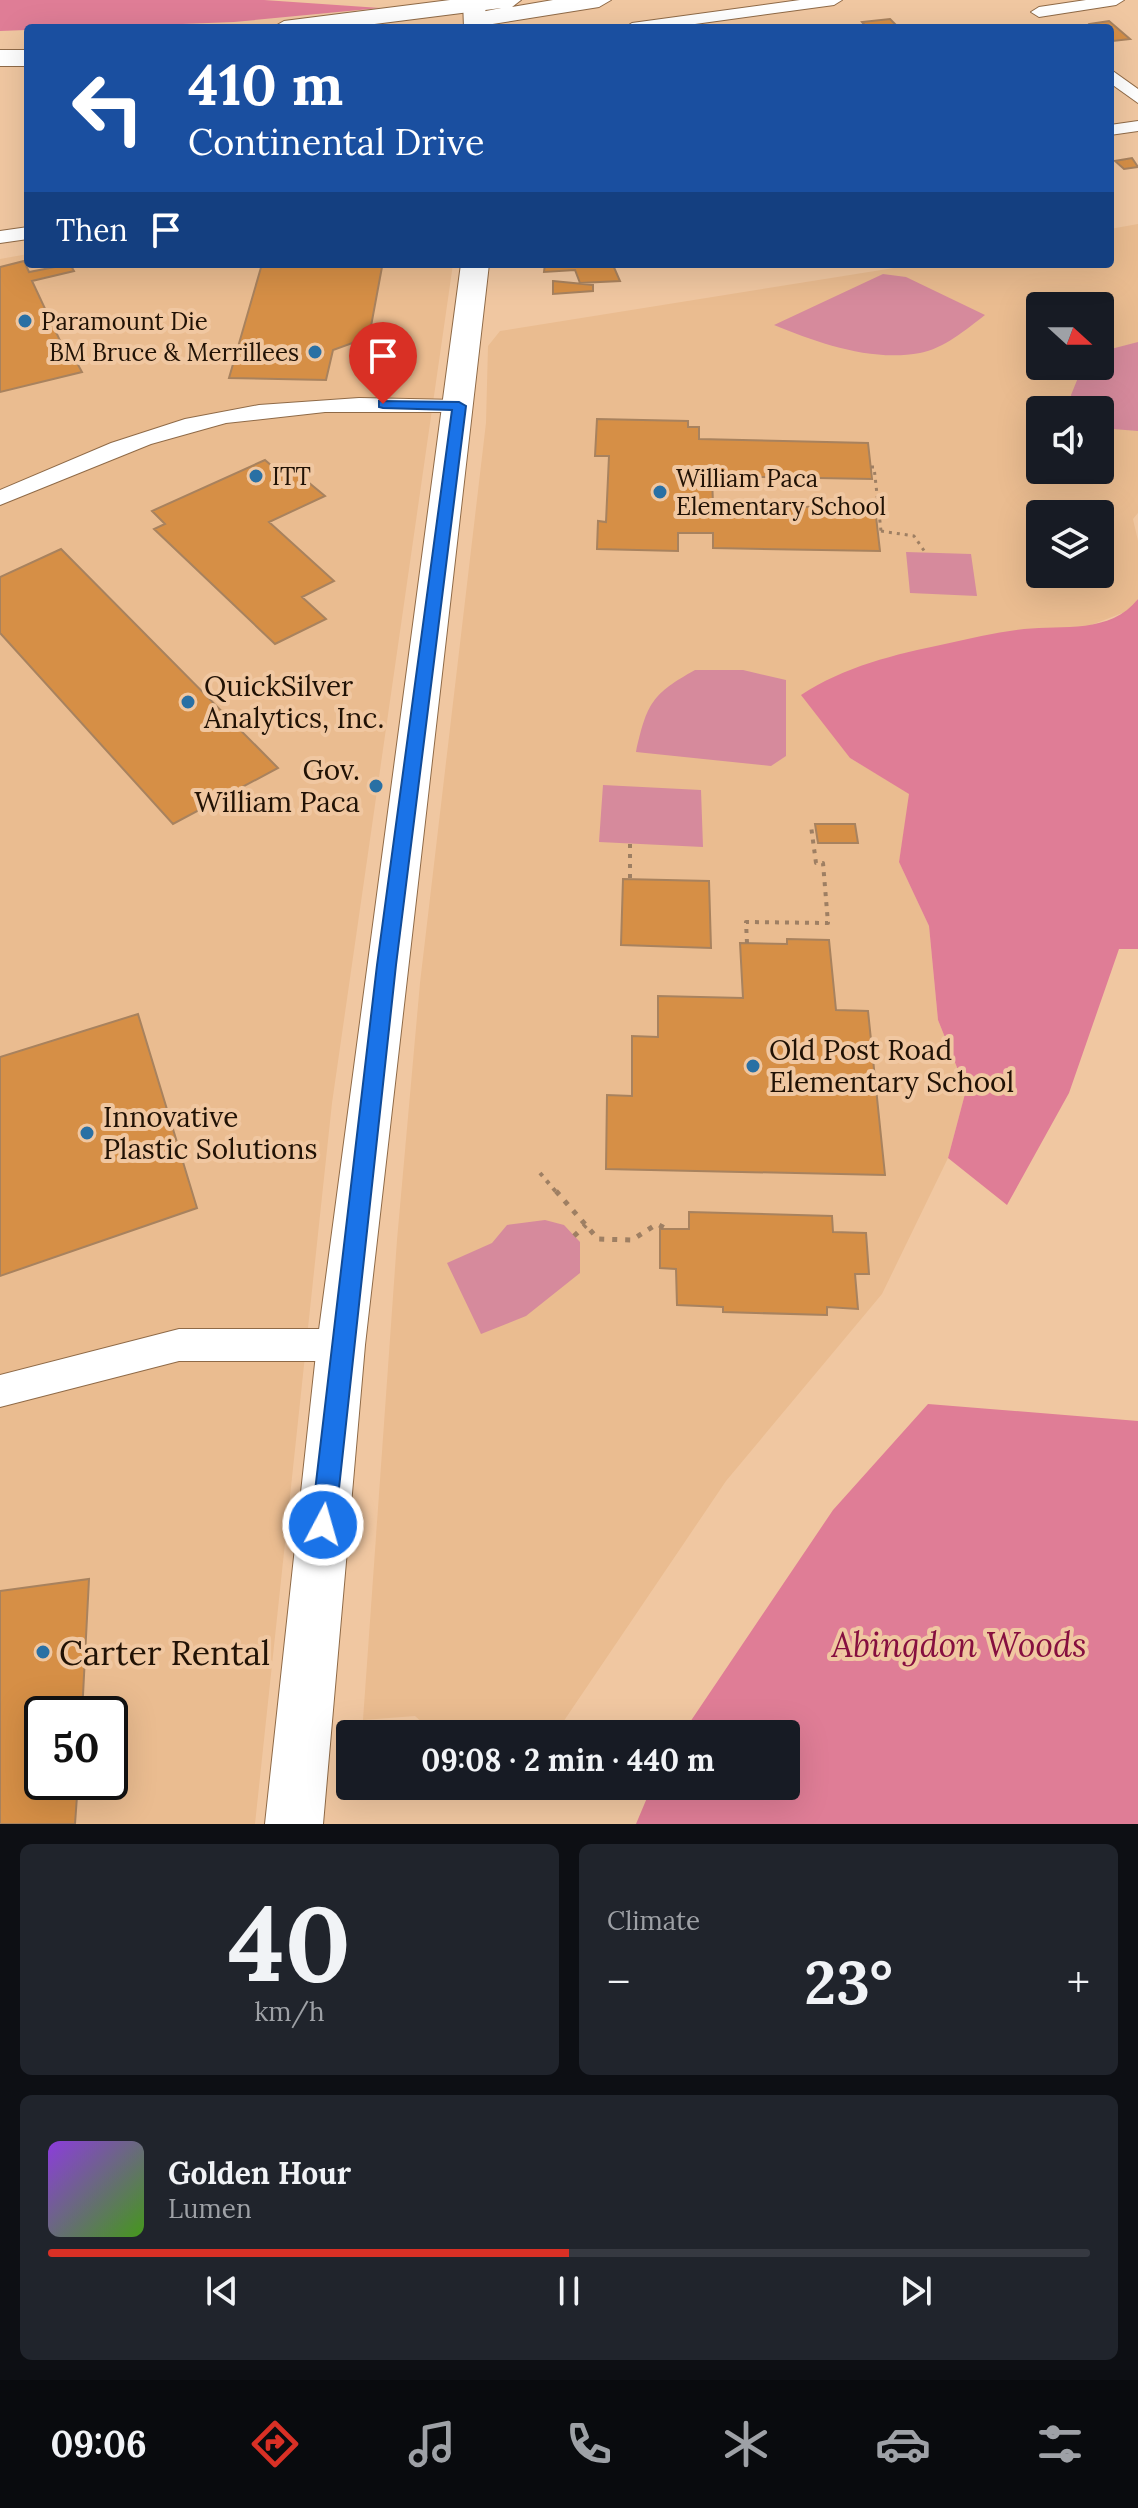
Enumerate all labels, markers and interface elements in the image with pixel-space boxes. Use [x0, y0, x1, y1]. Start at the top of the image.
text: 410 m [188, 49, 343, 120]
icon: left [56, 56, 160, 160]
text: Continental Drive [188, 119, 485, 165]
icon: arrive [144, 208, 188, 252]
text: Then [56, 211, 128, 249]
north arrow [1026, 292, 1114, 380]
map controls [1026, 292, 1114, 588]
place label: Paramount Die [41, 306, 208, 337]
marker: Paramount Die [16, 312, 34, 330]
pin [349, 322, 417, 404]
icon: arrive [361, 334, 405, 378]
place label: BM Bruce & Merrillees [49, 337, 299, 368]
marker: BM Bruce & Merrillees [306, 343, 324, 361]
button: sound [1026, 396, 1114, 484]
place label: ITT [272, 461, 311, 492]
place label: William Paca Elementary School [676, 463, 886, 522]
marker: ITT [247, 467, 265, 485]
marker: William Paca Elementary School [651, 483, 669, 501]
button: layers [1026, 500, 1114, 588]
place label: QuickSilver Analytics, Inc. [203, 668, 384, 736]
marker: QuickSilver Analytics, Inc. [179, 693, 197, 711]
place label: Gov. William Paca [194, 752, 360, 820]
marker: Gov. William Paca [367, 777, 385, 795]
place label: Old Post Road Elementary School [769, 1032, 1014, 1100]
marker: Old Post Road Elementary School [744, 1057, 762, 1075]
place label: Innovative Plastic Solutions [103, 1099, 317, 1167]
marker: Innovative Plastic Solutions [78, 1124, 96, 1142]
position arrow [281, 1483, 365, 1567]
park label: Abingdon Woods [831, 1623, 1087, 1667]
place label: Carter Rental [59, 1631, 270, 1674]
marker: Carter Rental [34, 1643, 52, 1661]
speed limit sign: 50 [24, 1696, 128, 1800]
text: 09:08 · 2 min · 440 m [421, 1741, 715, 1779]
text: 40 [228, 1876, 351, 2009]
text: Climate [607, 1904, 700, 1937]
text: 23° [804, 1944, 893, 2020]
text: − [607, 1954, 630, 2010]
text: + [1067, 1954, 1090, 2010]
text: km/h [254, 1995, 325, 2028]
text: Golden Hour [168, 2154, 351, 2192]
text: Lumen [168, 2192, 252, 2225]
icon: previous [200, 2269, 244, 2313]
icon: pause [547, 2269, 591, 2313]
icon: next [894, 2269, 938, 2313]
icon: directions [247, 2416, 303, 2472]
icon: music [404, 2416, 460, 2472]
icon: phone [561, 2416, 617, 2472]
icon: climate [718, 2416, 774, 2472]
icon: car [875, 2416, 931, 2472]
icon: filters [1032, 2416, 1088, 2472]
text: 09:06 [50, 2421, 147, 2467]

